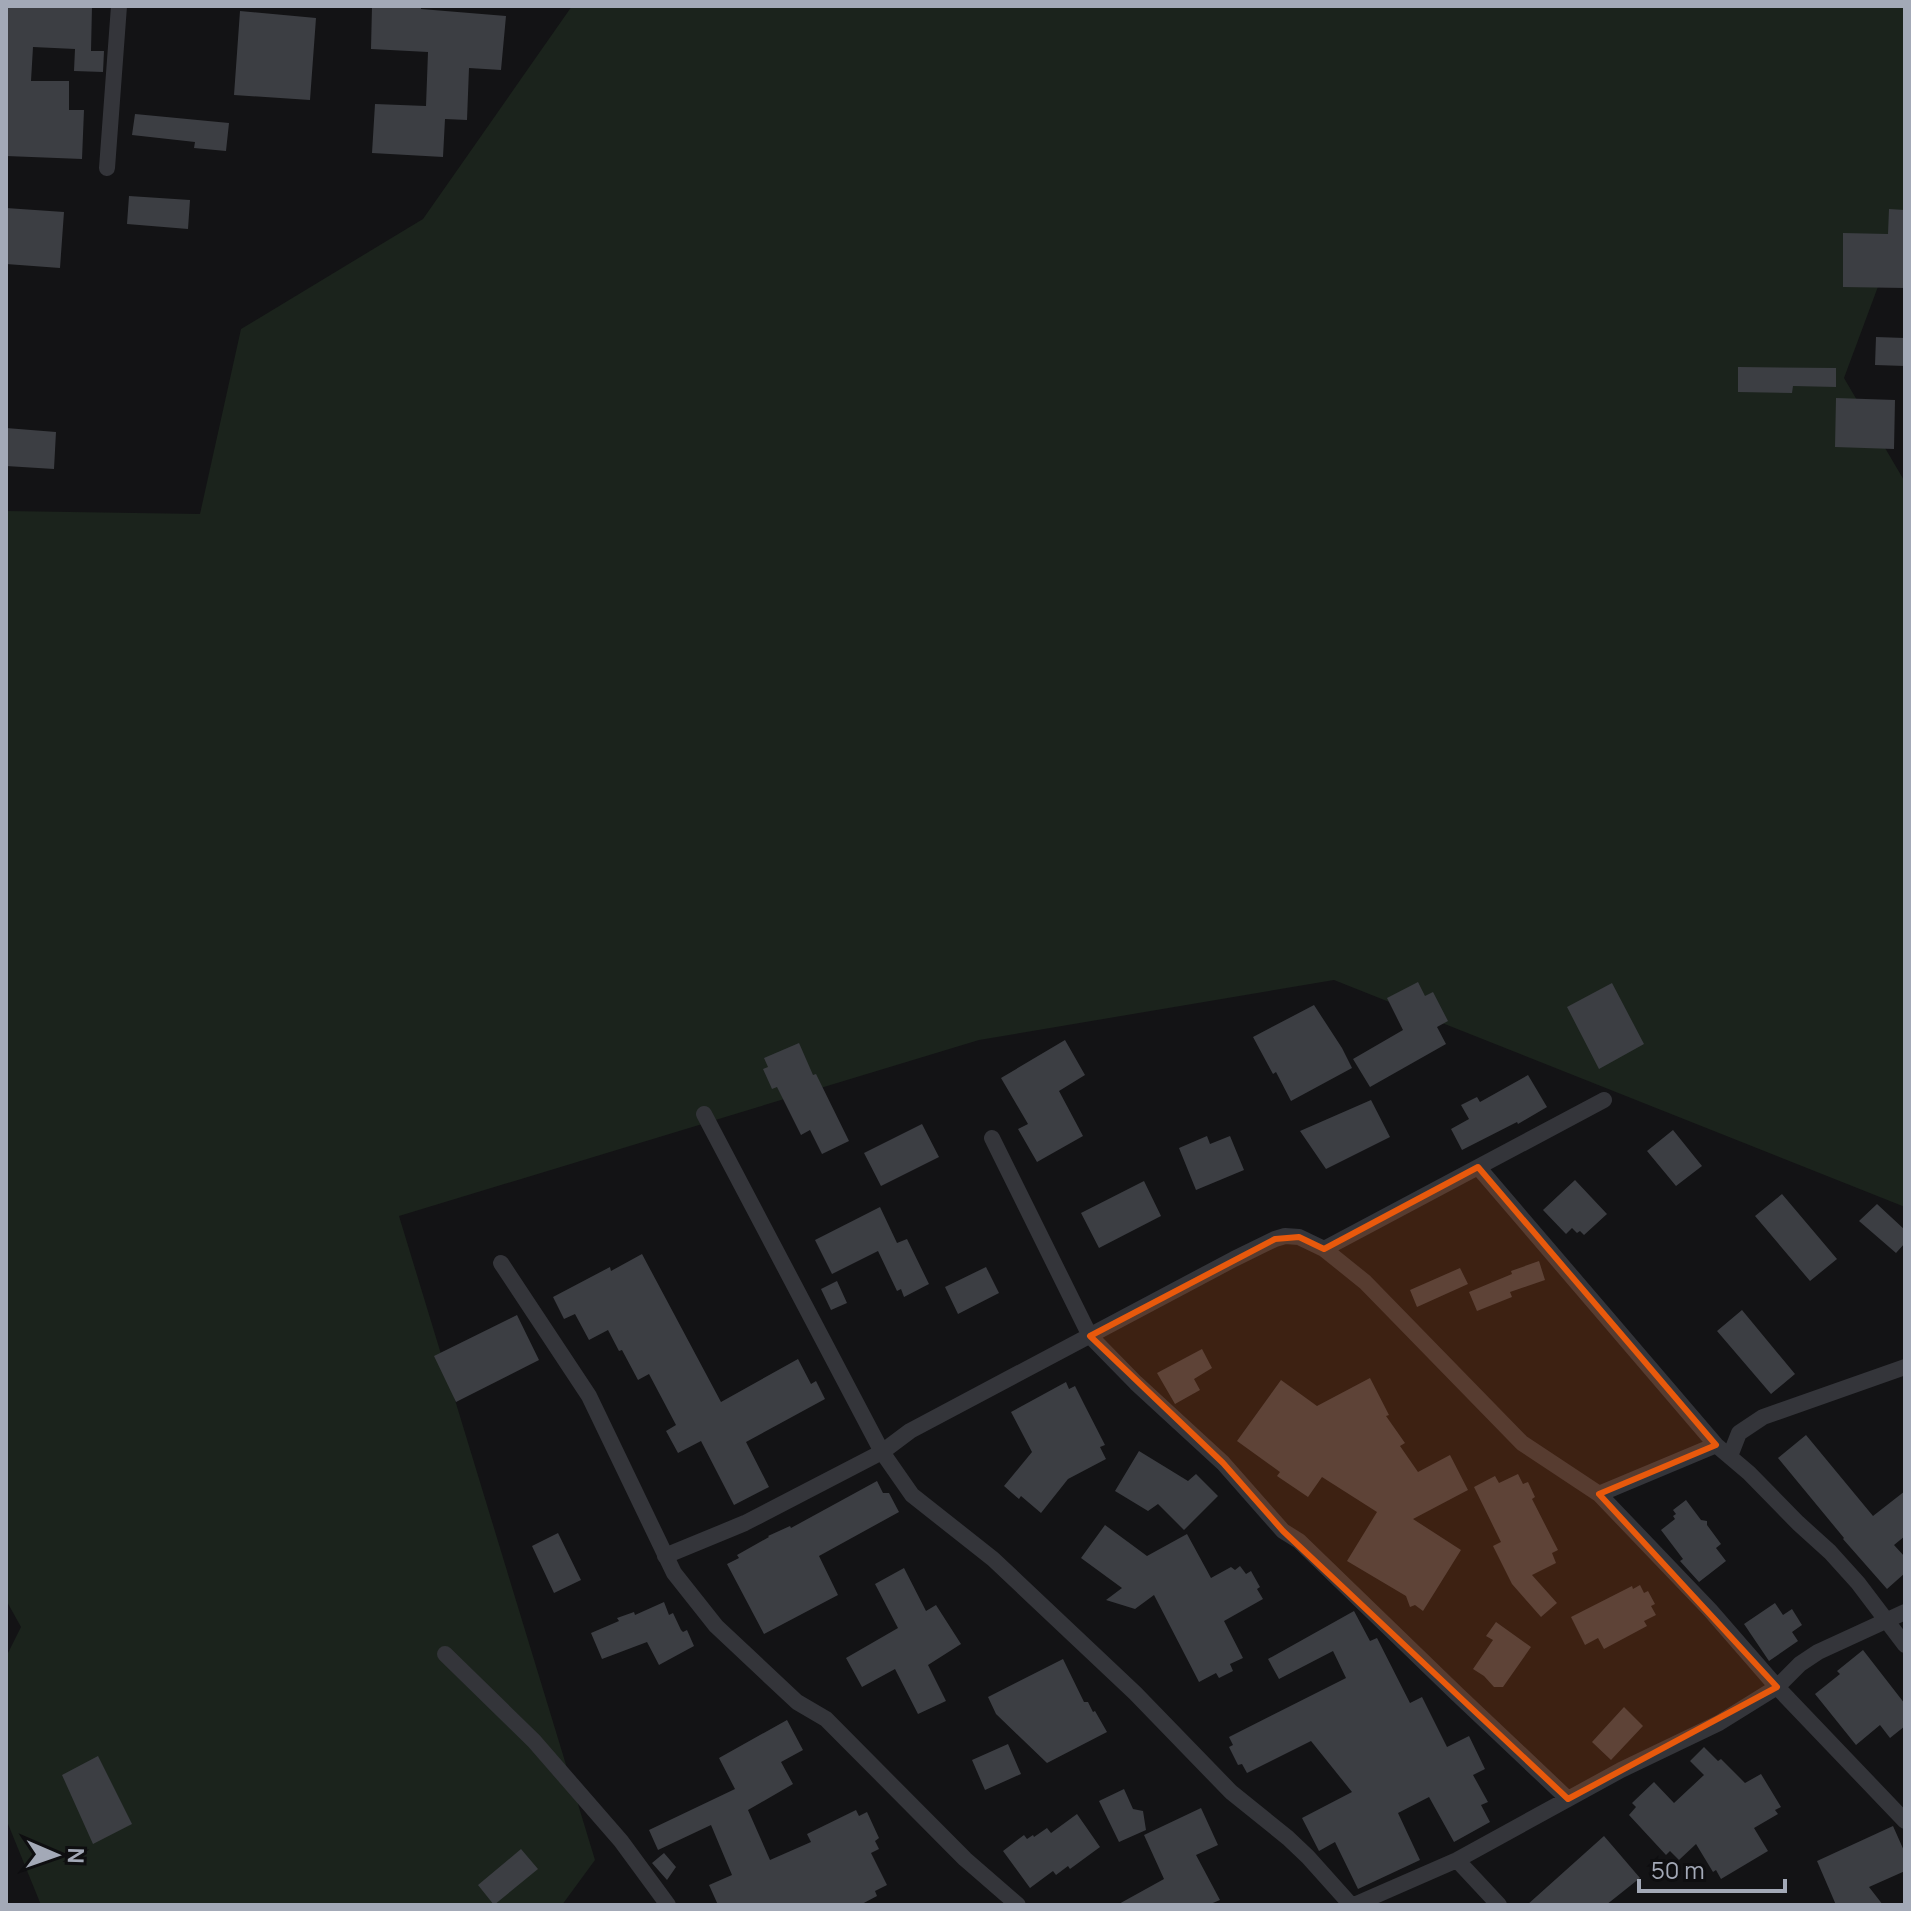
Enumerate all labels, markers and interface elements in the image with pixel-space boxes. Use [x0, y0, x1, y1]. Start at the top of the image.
north arrow [16, 1815, 96, 1895]
scale bar [1639, 1843, 1785, 1893]
text: N [61, 1847, 91, 1864]
text: 50 m [1651, 1853, 1705, 1886]

